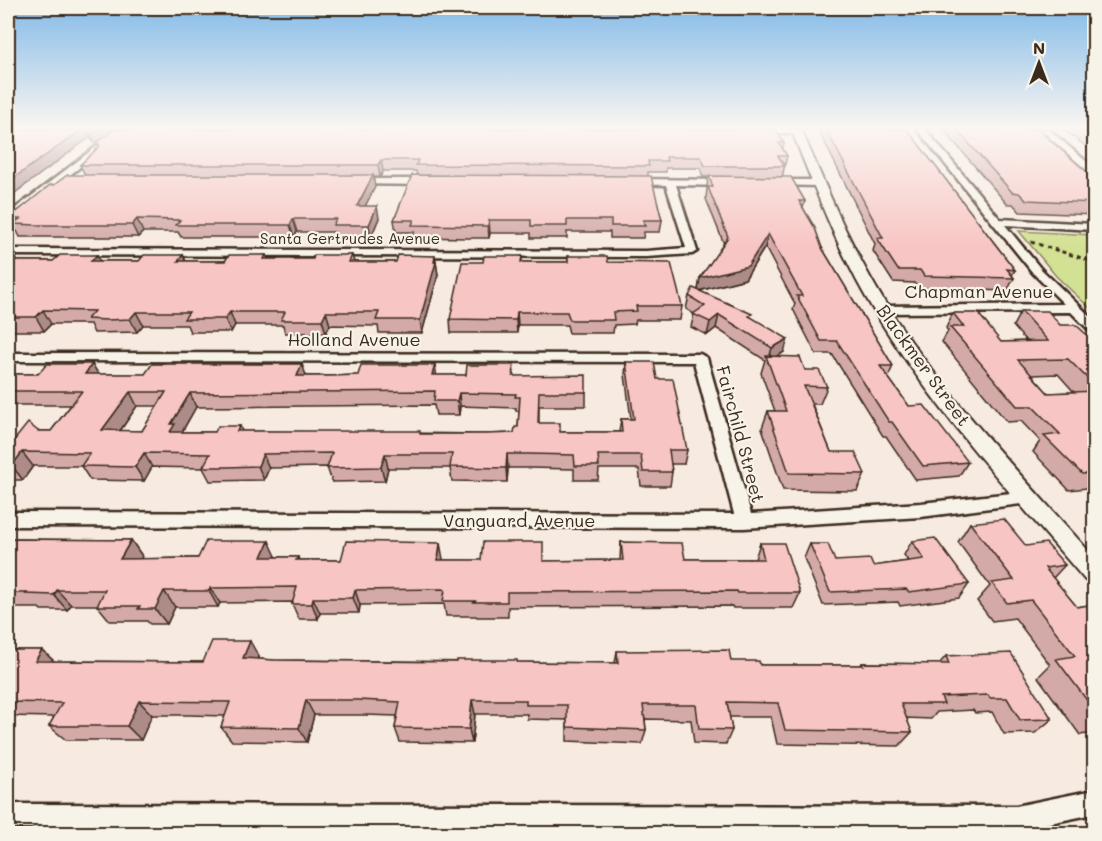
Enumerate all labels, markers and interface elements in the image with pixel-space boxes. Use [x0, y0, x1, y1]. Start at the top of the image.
north arrow [1009, 33, 1069, 93]
text: N [1033, 37, 1045, 58]
street label: Santa Gertrudes Avenue [260, 228, 440, 248]
street label: Chapman Avenue [905, 279, 1053, 303]
street label: Blackmer Street [872, 299, 976, 431]
street label: Holland Avenue [287, 327, 421, 351]
street label: Fairchild Street [711, 363, 771, 505]
street label: Vanguard Avenue [443, 508, 595, 532]

